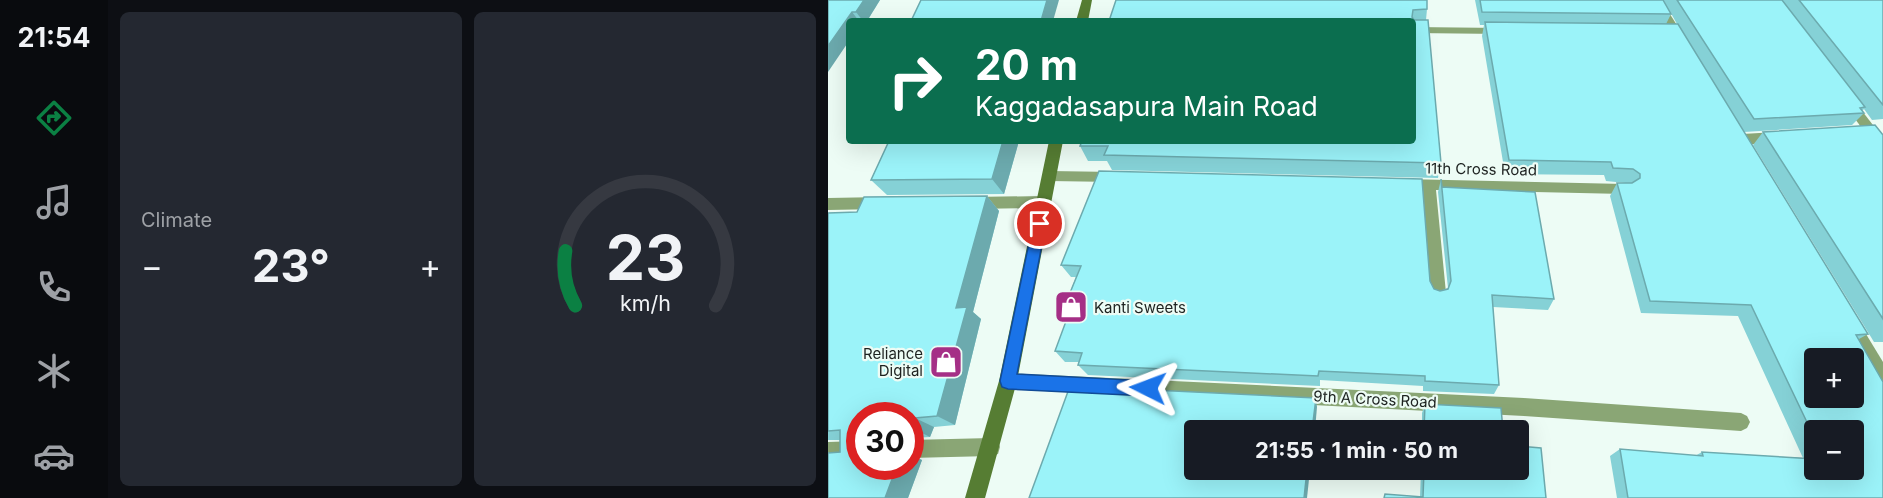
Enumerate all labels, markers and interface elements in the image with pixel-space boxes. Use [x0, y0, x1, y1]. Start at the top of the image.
text: 21:54 [17, 21, 91, 54]
text: 20 m [975, 39, 1078, 90]
icon: right [876, 42, 954, 120]
text: Kaggadasapura Main Road [975, 90, 1318, 123]
icon: directions [33, 97, 75, 139]
street label: 11th Cross Road [1425, 159, 1537, 179]
icon: music [33, 181, 75, 223]
pin [1014, 198, 1065, 249]
icon: arrive [1023, 207, 1056, 240]
text: Climate [141, 208, 212, 232]
text: 23 [605, 220, 685, 295]
text: 23° [252, 238, 330, 293]
text: − [141, 246, 163, 286]
text: + [419, 246, 441, 286]
icon: phone [33, 266, 75, 308]
shop icon: Kanti Sweets [1053, 289, 1089, 325]
text: km/h [620, 290, 670, 316]
place label: Kanti Sweets [1094, 298, 1186, 317]
place label: Reliance Digital [863, 344, 923, 380]
shop icon: Reliance Digital [928, 344, 964, 380]
map controls [1804, 348, 1864, 480]
button: + [1804, 348, 1864, 408]
icon: climate [33, 350, 75, 392]
position arrow [1116, 356, 1180, 420]
street label: 9th A Cross Road [1313, 386, 1437, 412]
speed limit sign: 30 [846, 402, 924, 480]
button: − [1804, 420, 1864, 480]
icon: car [33, 435, 75, 477]
text: 21:55 · 1 min · 50 m [1255, 437, 1458, 463]

